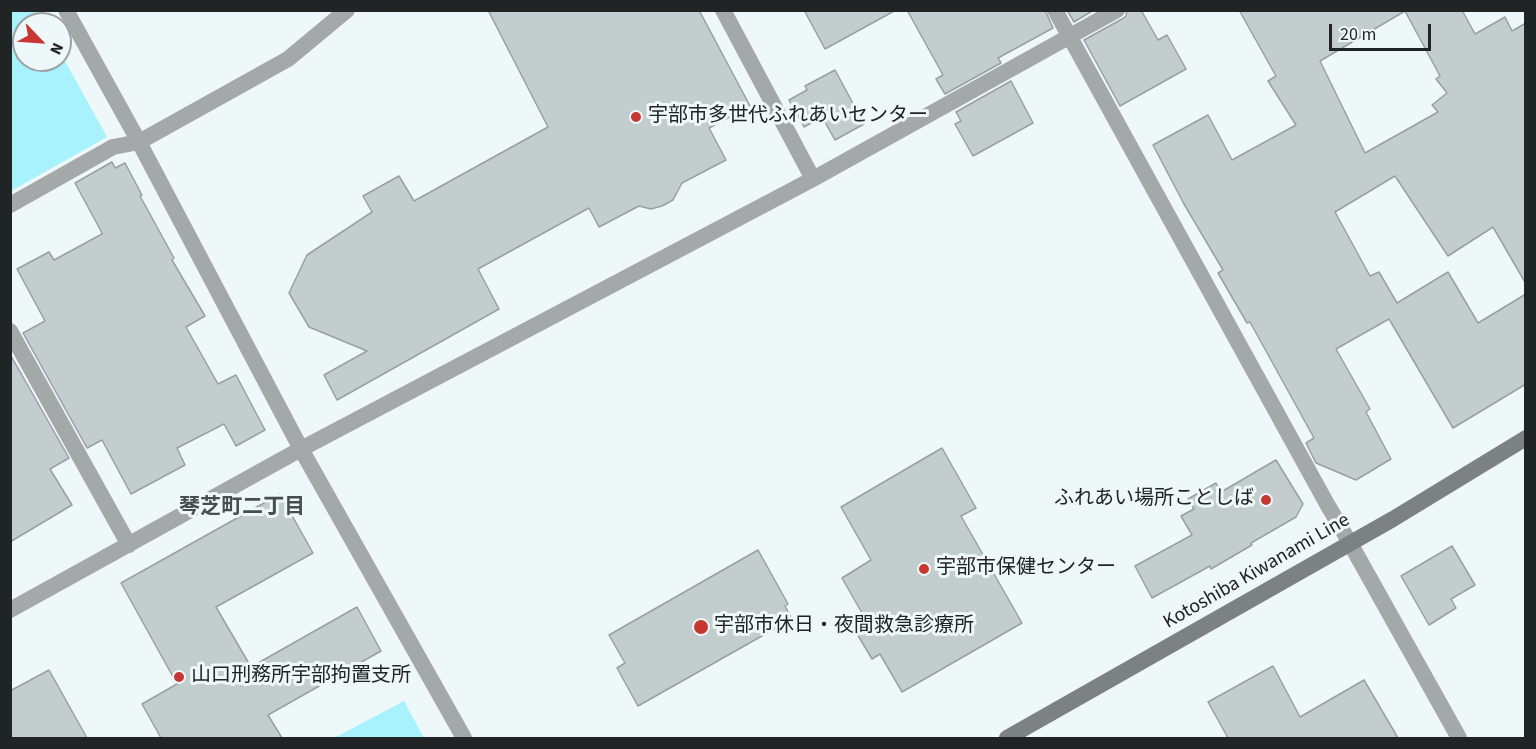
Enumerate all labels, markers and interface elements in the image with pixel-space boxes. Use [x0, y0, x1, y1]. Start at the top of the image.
north arrow [12, 12, 72, 72]
scale bar [1332, 12, 1434, 50]
text: 20 m [1340, 22, 1376, 47]
text: N [44, 39, 69, 58]
place label: 宇部市多世代ふれあいセンター [648, 105, 928, 129]
marker: 宇部市多世代ふれあいセンター [629, 110, 643, 124]
place label: ふれあい場所ことしば [1054, 488, 1254, 512]
marker: ふれあい場所ことしば [1259, 493, 1273, 507]
district label: 琴芝町二丁目 [179, 495, 305, 521]
street label: Kotoshiba Kiwanami Line [1160, 509, 1354, 635]
place label: 宇部市保健センター [936, 557, 1116, 581]
marker: 宇部市保健センター [917, 562, 931, 576]
place label: 宇部市休日・夜間救急診療所 [714, 615, 974, 639]
marker: 宇部市休日・夜間救急診療所 [692, 618, 710, 636]
place label: 山口刑務所宇部拘置支所 [191, 665, 411, 689]
marker: 山口刑務所宇部拘置支所 [172, 670, 186, 684]

